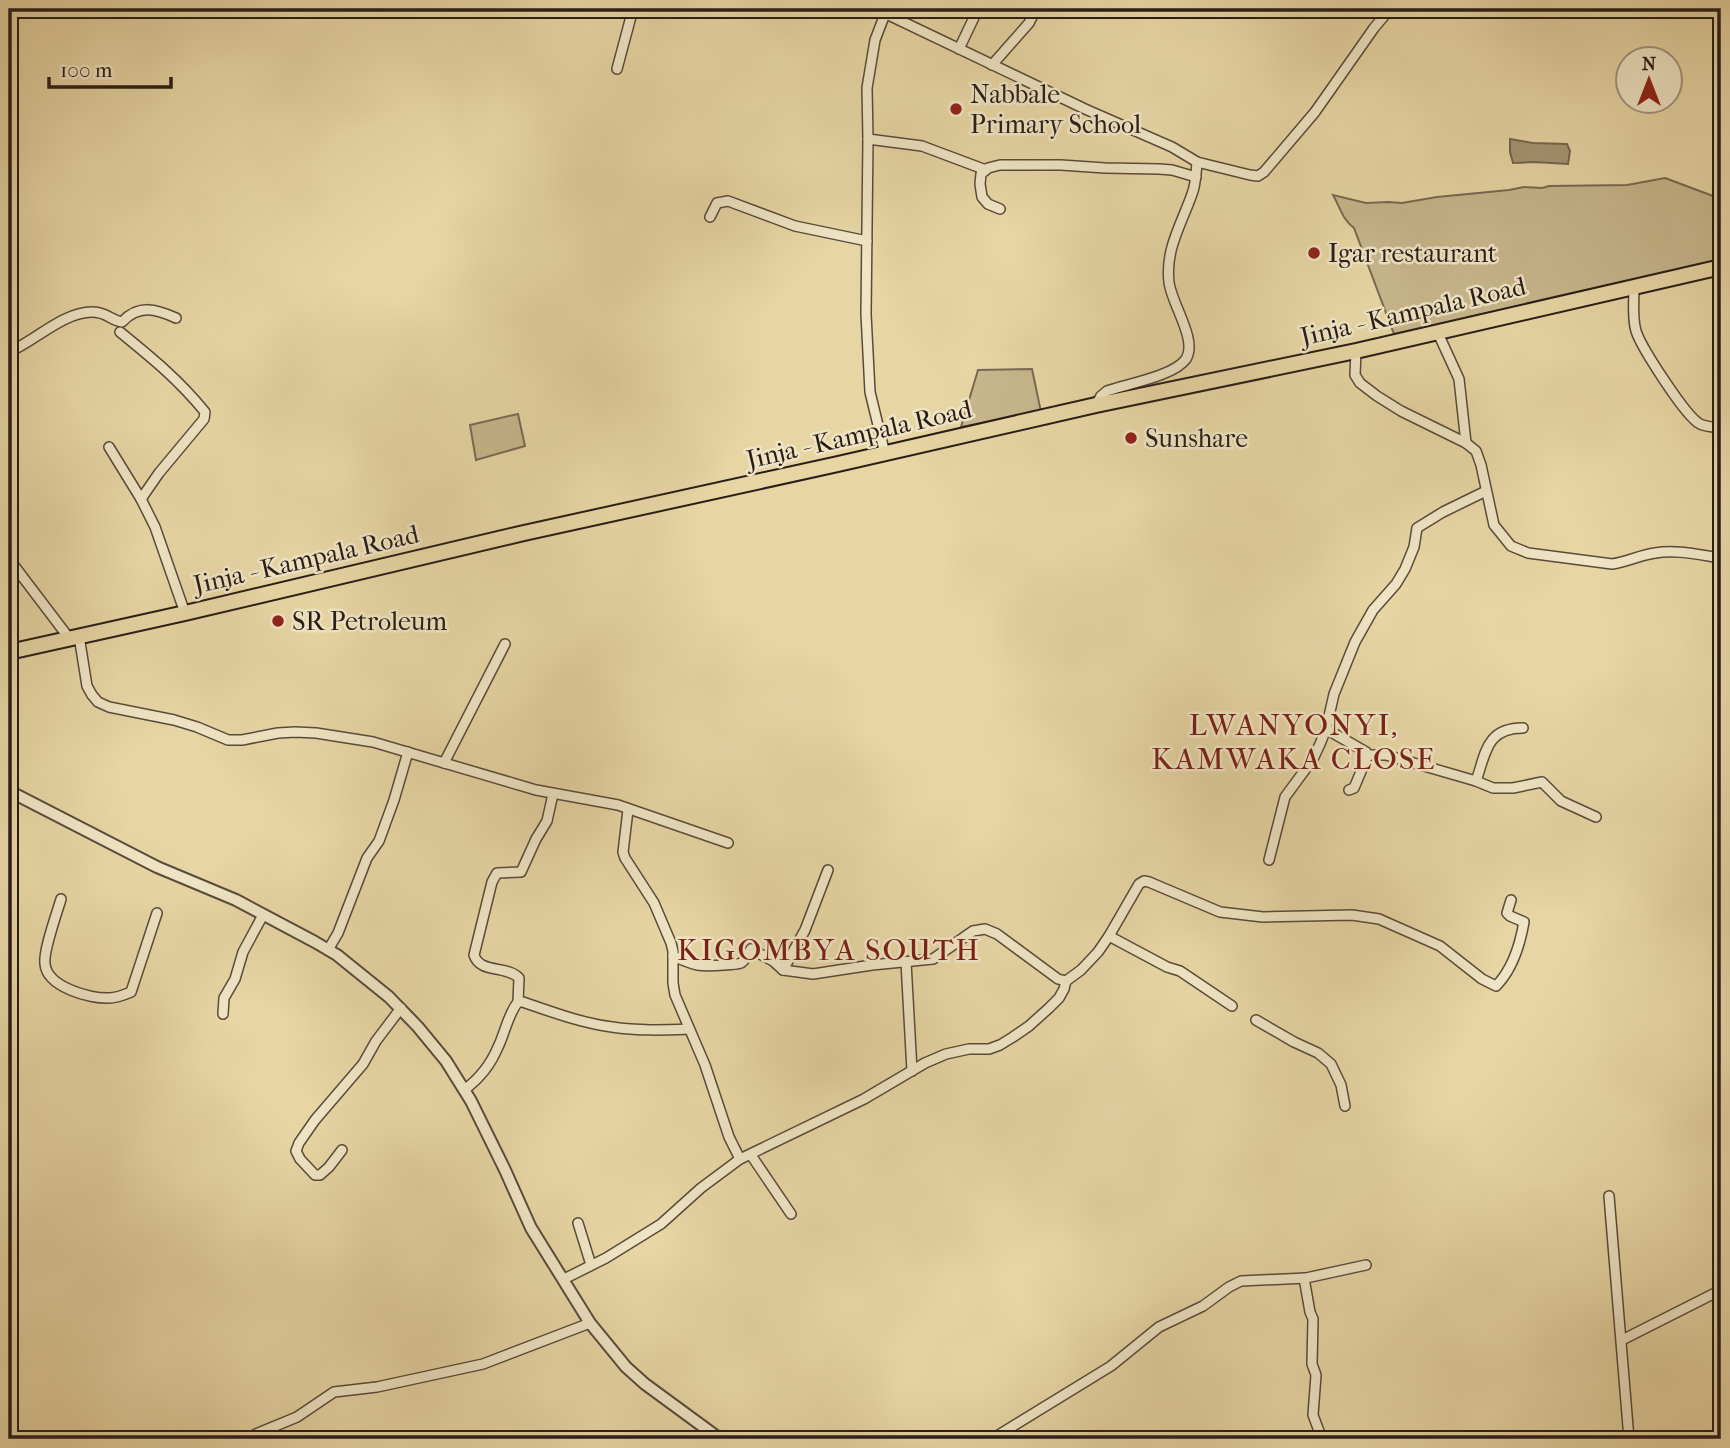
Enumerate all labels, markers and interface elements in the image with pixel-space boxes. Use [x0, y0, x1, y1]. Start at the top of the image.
scale bar [49, 46, 172, 90]
north arrow [1614, 46, 1684, 116]
text: N [1642, 53, 1657, 75]
text: 100 m [60, 58, 113, 82]
place label: Nabbale Primary School [970, 79, 1141, 140]
marker: Nabbale Primary School [948, 101, 964, 117]
place label: Igar restaurant [1328, 238, 1498, 269]
marker: Igar restaurant [1306, 245, 1322, 261]
street label: Jinja - Kampala Road [1295, 270, 1530, 353]
street label: Jinja - Kampala Road [741, 393, 976, 476]
place label: Sunshare [1145, 423, 1248, 454]
marker: Sunshare [1123, 430, 1139, 446]
street label: Jinja - Kampala Road [188, 518, 423, 601]
place label: SR Petroleum [292, 606, 447, 637]
marker: SR Petroleum [270, 613, 286, 629]
district label: LWANYONYI, KAMWAKA CLOSE [1151, 708, 1437, 777]
district label: KIGOMBYA SOUTH [677, 933, 981, 968]

